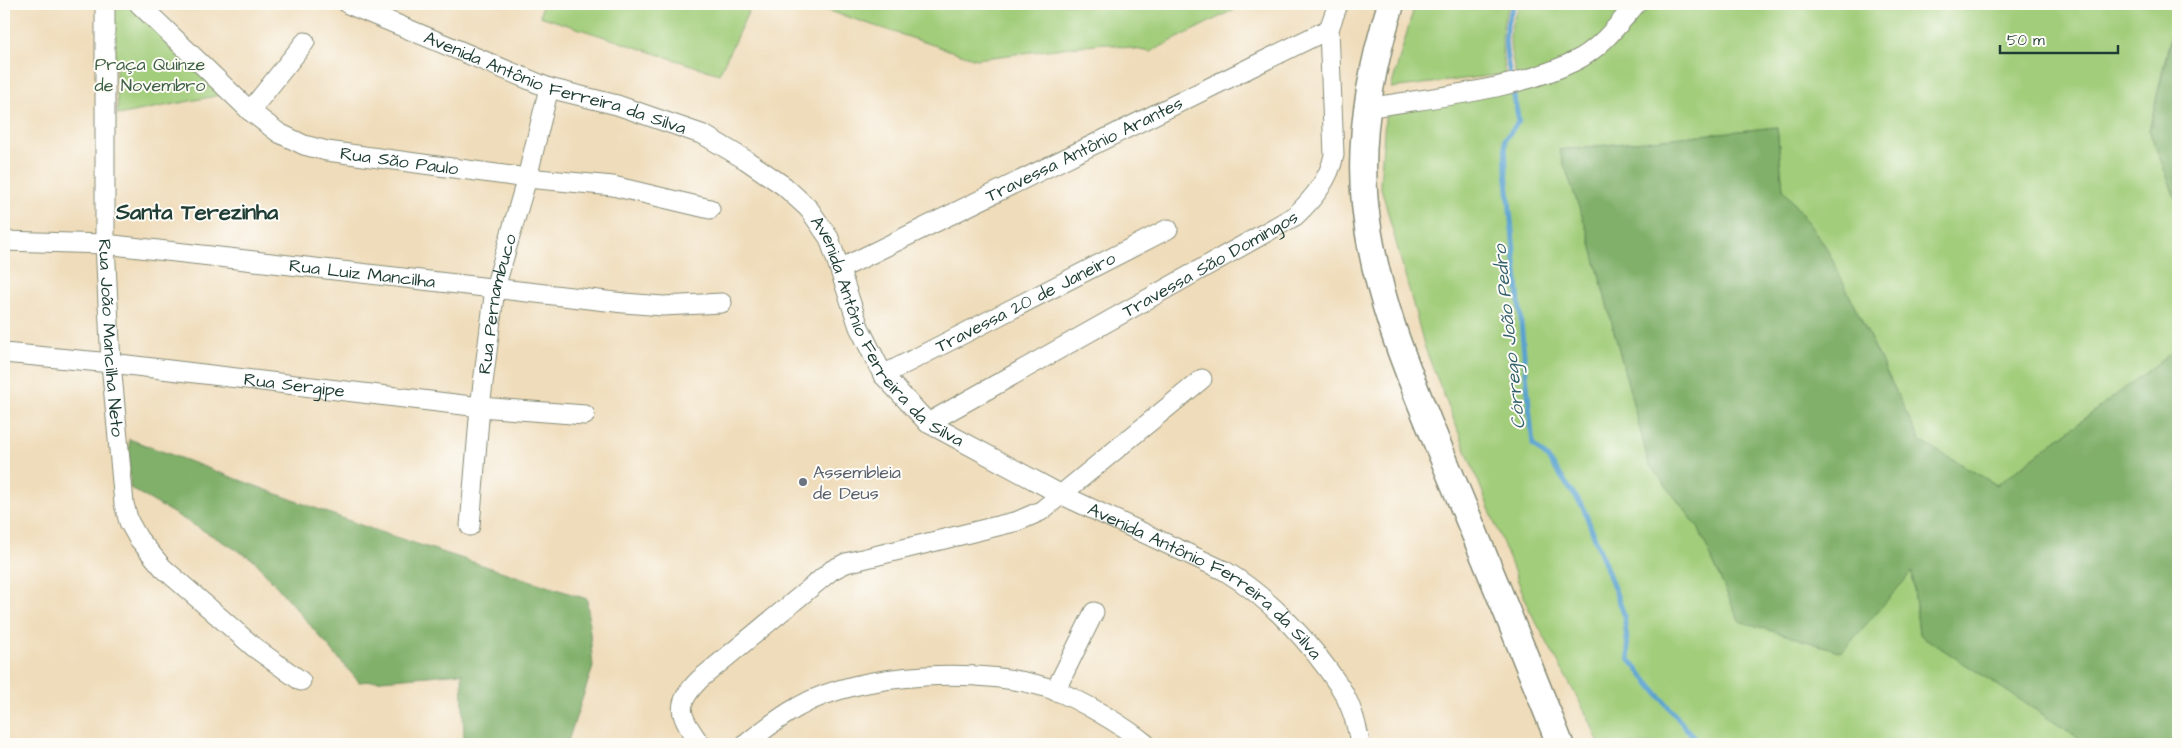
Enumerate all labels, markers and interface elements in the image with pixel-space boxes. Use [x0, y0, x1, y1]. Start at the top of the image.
scale bar [2000, 22, 2117, 54]
street label: Avenida Antônio Ferreira da Silva [420, 25, 690, 141]
text: 50 m [2007, 30, 2045, 51]
park label: Praça Quinze de Novembro [95, 52, 206, 98]
street label: Travessa Antônio Arantes [982, 91, 1187, 209]
street label: Rua São Paulo [338, 141, 460, 182]
district label: Santa Terezinha [115, 197, 279, 228]
street label: Travessa São Domingos [1118, 205, 1303, 324]
street label: Avenida Antônio Ferreira da Silva [804, 211, 968, 453]
street label: Rua Pernambuco [472, 231, 523, 376]
street label: Rua João Mancilha Neto [92, 238, 130, 438]
water label: Córrego João Pedro [1486, 242, 1533, 430]
street label: Travessa 20 de Janeiro [931, 246, 1120, 359]
street label: Rua Luiz Mancilha [288, 253, 437, 294]
street label: Rua Sergipe [242, 367, 346, 404]
place label: Assembleia de Deus [813, 460, 901, 506]
marker: Assembleia de Deus [797, 476, 809, 488]
street label: Avenida Antônio Ferreira da Silva [1084, 497, 1328, 665]

